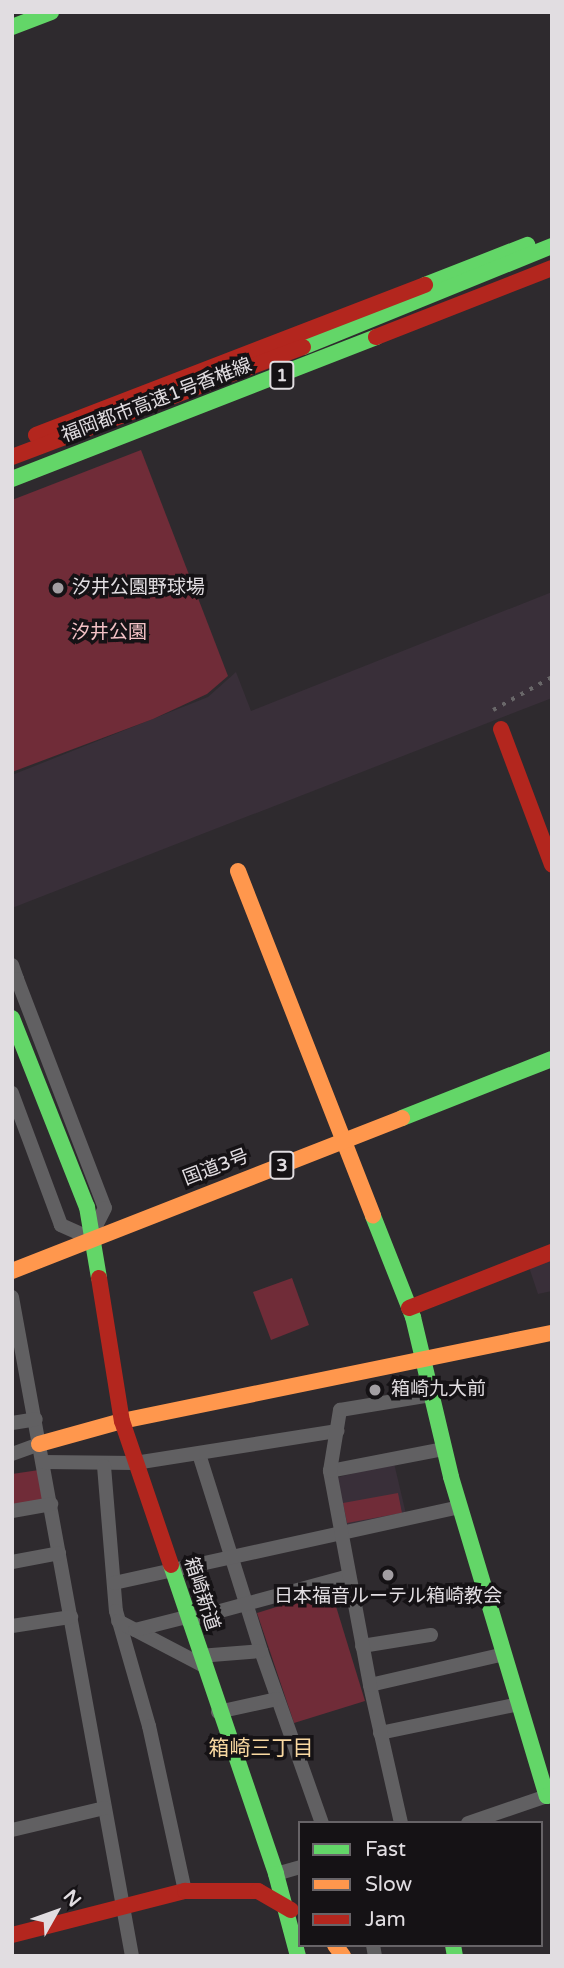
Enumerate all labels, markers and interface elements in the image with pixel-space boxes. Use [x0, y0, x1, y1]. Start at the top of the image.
street label: 福岡都市高速1号香椎線 [59, 354, 255, 448]
road number: 1 [268, 360, 296, 390]
place label: 汐井公園野球場 [72, 577, 205, 599]
marker: 汐井公園野球場 [50, 580, 66, 596]
park label: 汐井公園 [71, 622, 147, 644]
street label: 国道3号 [180, 1145, 252, 1191]
road number: 3 [268, 1150, 296, 1180]
place label: 箱崎九大前 [391, 1379, 486, 1401]
marker: 箱崎九大前 [365, 1380, 385, 1400]
street label: 箱崎新道 [178, 1554, 224, 1634]
marker: 日本福音ルーテル箱崎教会 [380, 1567, 396, 1583]
place label: 日本福音ルーテル箱崎教会 [274, 1586, 502, 1608]
district label: 箱崎三丁目 [209, 1736, 313, 1762]
legend [298, 1821, 543, 1947]
text: Fast [365, 1837, 406, 1862]
text: Slow [365, 1872, 412, 1897]
north arrow [21, 1877, 91, 1947]
text: N [59, 1886, 85, 1911]
text: Jam [365, 1907, 406, 1932]

